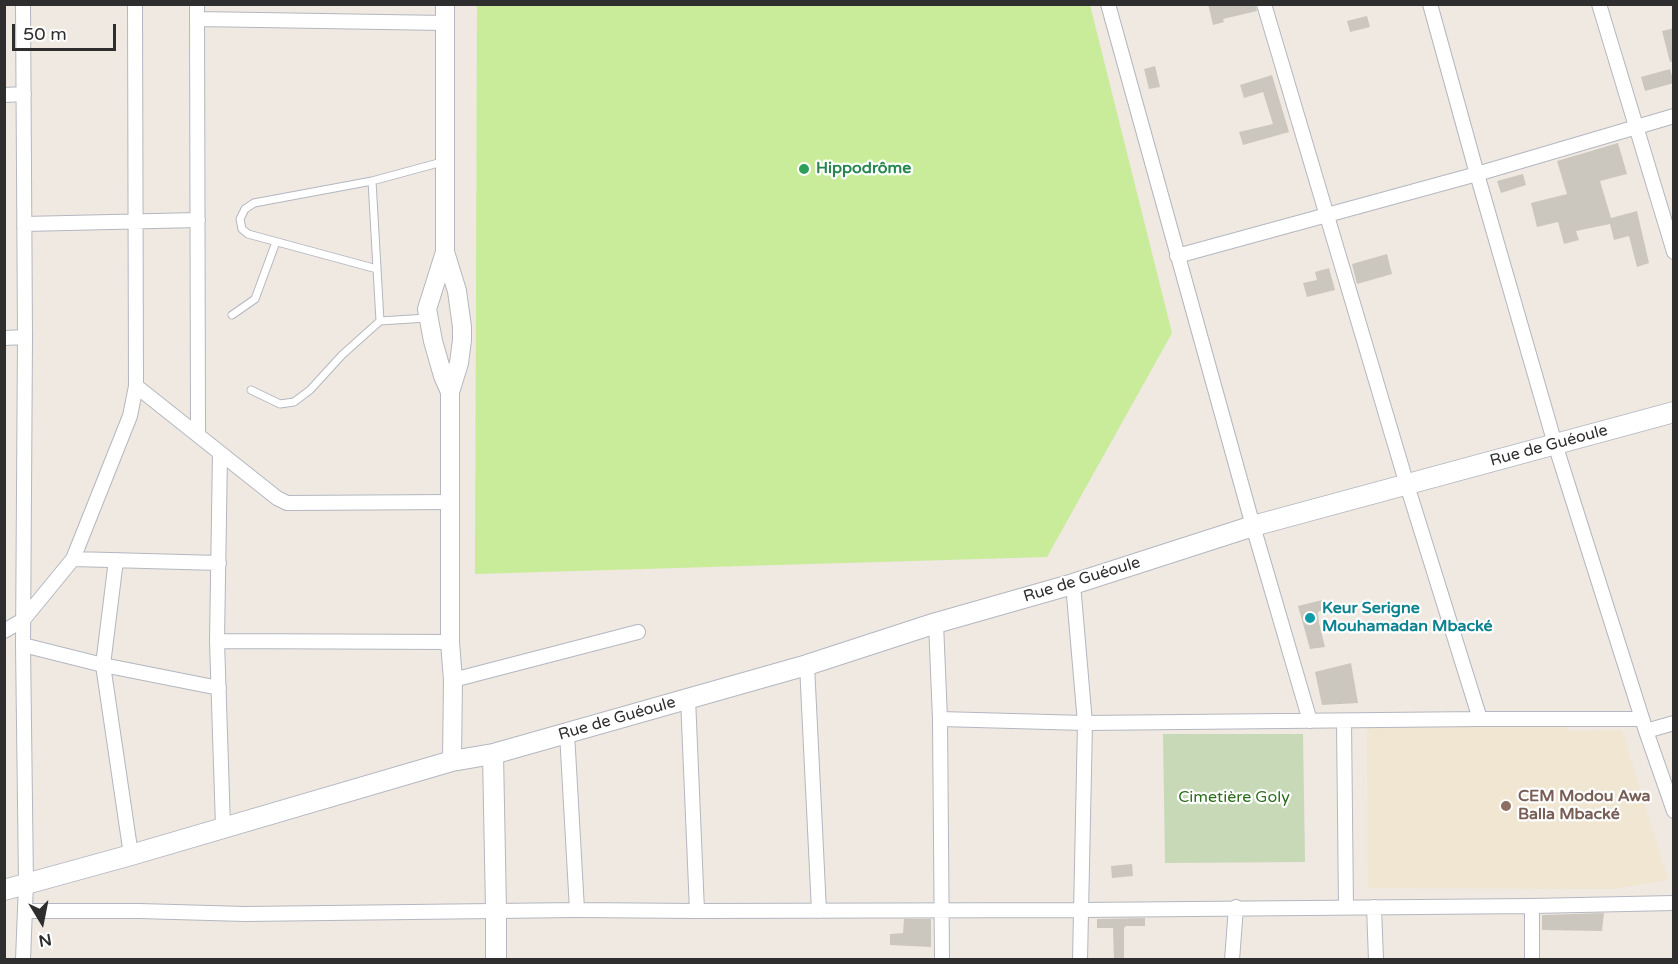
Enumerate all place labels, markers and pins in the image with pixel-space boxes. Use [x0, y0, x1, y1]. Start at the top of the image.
place label: Hippodrôme [816, 159, 911, 179]
marker: Hippodrôme [797, 162, 811, 176]
place label: Keur Serigne Mouhamadan Mbacké [1322, 599, 1493, 637]
marker: Keur Serigne Mouhamadan Mbacké [1303, 611, 1317, 625]
place label: CEM Modou Awa Balla Mbacké [1518, 787, 1651, 825]
marker: CEM Modou Awa Balla Mbacké [1499, 799, 1513, 813]

